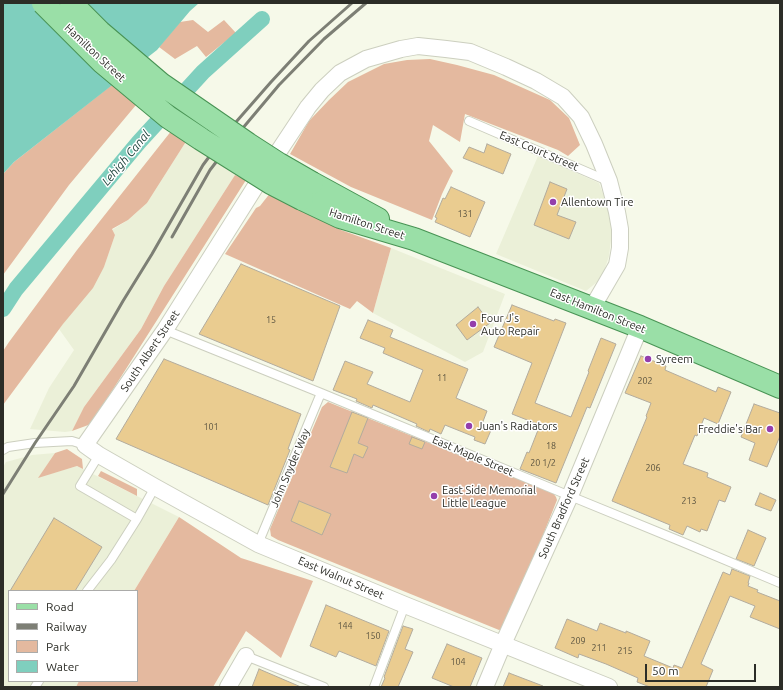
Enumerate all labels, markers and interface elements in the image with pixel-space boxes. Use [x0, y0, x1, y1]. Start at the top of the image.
street label: Hamilton Street [62, 21, 128, 85]
water label: Lehigh Canal [99, 128, 153, 188]
street label: East Court Street [497, 128, 581, 174]
place label: Allentown Tire [561, 195, 634, 209]
marker: Allentown Tire [548, 197, 558, 207]
street label: Hamilton Street [328, 206, 406, 242]
house number: 131 [457, 209, 473, 219]
street label: East Hamilton Street [548, 286, 648, 336]
street label: South Albert Street [118, 308, 182, 394]
place label: Four J's Auto Repair [481, 311, 540, 337]
house number: 15 [266, 315, 276, 325]
marker: Four J's Auto Repair [468, 319, 478, 329]
place label: Syreem [656, 352, 693, 366]
marker: Syreem [643, 354, 653, 364]
house number: 11 [437, 373, 447, 383]
house number: 202 [637, 376, 653, 386]
place label: Juan's Radiators [477, 419, 557, 433]
marker: Juan's Radiators [464, 421, 474, 431]
house number: 101 [203, 422, 219, 432]
place label: Freddie's Bar [698, 422, 762, 436]
marker: Freddie's Bar [765, 424, 775, 434]
street label: John Snyder Way [267, 427, 313, 509]
street label: East Maple Street [430, 433, 516, 479]
house number: 18 [546, 441, 556, 451]
street label: South Bradford Street [536, 455, 592, 561]
house number: 20 1/2 [530, 458, 556, 468]
house number: 206 [645, 463, 661, 473]
place label: East Side Memorial Little League [442, 483, 536, 509]
marker: East Side Memorial Little League [429, 491, 439, 501]
house number: 213 [681, 496, 697, 506]
street label: East Walnut Street [296, 554, 386, 602]
legend [8, 590, 138, 682]
text: Road [46, 600, 74, 613]
text: Railway [46, 620, 87, 633]
house number: 144 [337, 621, 353, 631]
house number: 150 [365, 631, 381, 641]
house number: 209 [570, 636, 586, 646]
text: Park [46, 640, 70, 653]
house number: 211 [591, 643, 607, 653]
house number: 215 [617, 646, 633, 656]
scale bar [647, 656, 758, 682]
house number: 104 [450, 657, 466, 667]
text: Water [46, 660, 79, 673]
text: 50 m [652, 664, 679, 677]

